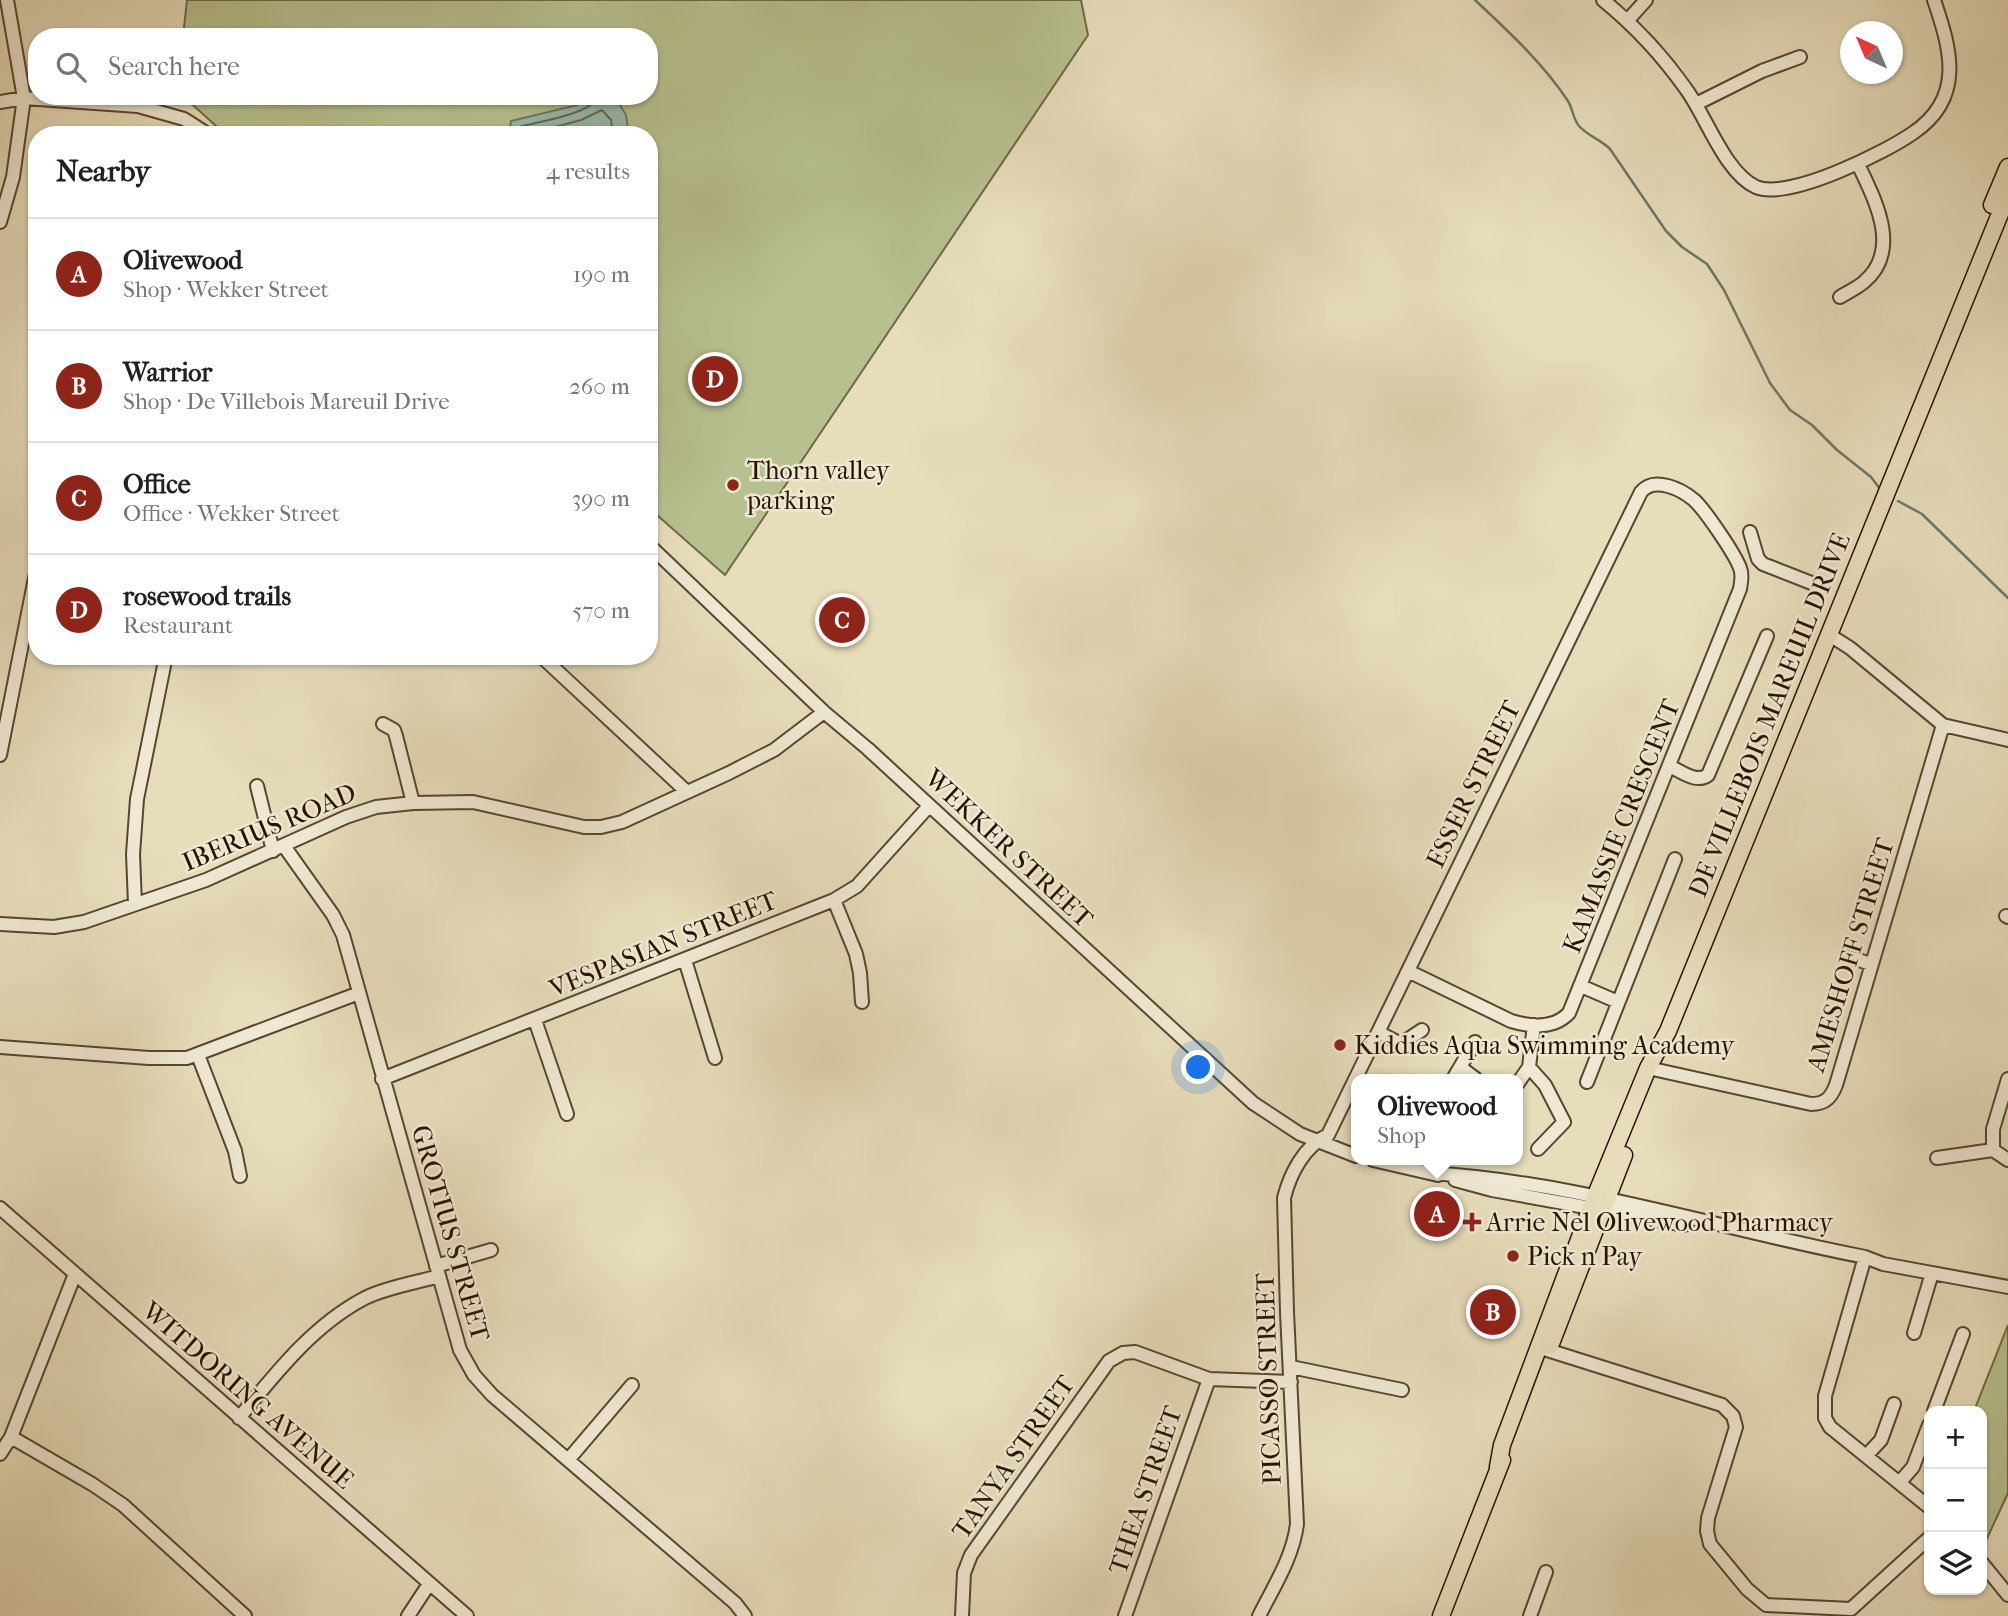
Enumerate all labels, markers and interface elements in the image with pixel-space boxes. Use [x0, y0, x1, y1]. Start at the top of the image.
north arrow [1840, 21, 1903, 84]
search box [28, 28, 658, 105]
icon: search [52, 48, 90, 86]
text: Search here [108, 51, 240, 82]
text: Nearby [56, 154, 151, 189]
text: 4 results [546, 158, 630, 185]
text: Olivewood [123, 245, 243, 276]
text: A [72, 261, 86, 288]
text: 190 m [573, 261, 630, 288]
text: Shop · Wekker Street [123, 276, 329, 303]
pin: D [692, 353, 738, 405]
text: Warrior [123, 357, 212, 388]
text: B [72, 373, 86, 400]
text: 260 m [569, 373, 630, 400]
text: Shop · De Villebois Mareuil Drive [123, 388, 450, 415]
place label: Thorn valley parking [746, 455, 891, 516]
text: Office [123, 469, 191, 500]
marker: Thorn valley parking [725, 477, 741, 493]
text: C [71, 485, 87, 512]
text: 390 m [572, 485, 630, 512]
text: Office · Wekker Street [123, 500, 340, 527]
street label: DE VILLEBOIS MAREUIL DRIVE [1682, 528, 1857, 902]
text: rosewood trails [123, 581, 291, 612]
pin: C [819, 594, 865, 646]
text: D [70, 597, 88, 624]
text: 570 m [572, 597, 630, 624]
text: Restaurant [123, 612, 233, 639]
street label: KAMASSIE CRESCENT [1556, 694, 1687, 958]
street label: ESSER STREET [1420, 695, 1527, 873]
street label: WEKKER STREET [917, 762, 1099, 935]
street label: IBERIUS ROAD [178, 777, 361, 878]
street label: AMESHOFF STREET [1800, 834, 1901, 1077]
street label: VESPASIAN STREET [544, 884, 782, 1005]
place label: Kiddies Aqua Swimming Academy [1354, 1030, 1735, 1061]
marker: Kiddies Aqua Swimming Academy [1332, 1037, 1348, 1053]
your location [1181, 1050, 1215, 1084]
popup [1351, 1074, 1523, 1165]
text: Olivewood [1377, 1091, 1497, 1122]
street label: GROTIUS STREET [405, 1122, 496, 1345]
text: Shop [1377, 1122, 1426, 1149]
pin: A [1414, 1188, 1460, 1240]
place label: Arrie Nel Olivewood Pharmacy [1485, 1207, 1834, 1238]
marker: Arrie Nel Olivewood Pharmacy [1464, 1214, 1480, 1230]
place label: Pick n Pay [1527, 1241, 1643, 1272]
marker: Pick n Pay [1505, 1248, 1521, 1264]
street label: PICASSO STREET [1249, 1272, 1288, 1485]
pin: B [1470, 1286, 1516, 1338]
street label: WITDORING AVENUE [135, 1295, 360, 1496]
street label: TANYA STREET [946, 1369, 1082, 1545]
street label: THEA STREET [1102, 1402, 1189, 1578]
map controls [1924, 1406, 1987, 1595]
button: + [1924, 1406, 1987, 1469]
button: − [1924, 1469, 1987, 1532]
button: layers [1924, 1532, 1987, 1595]

